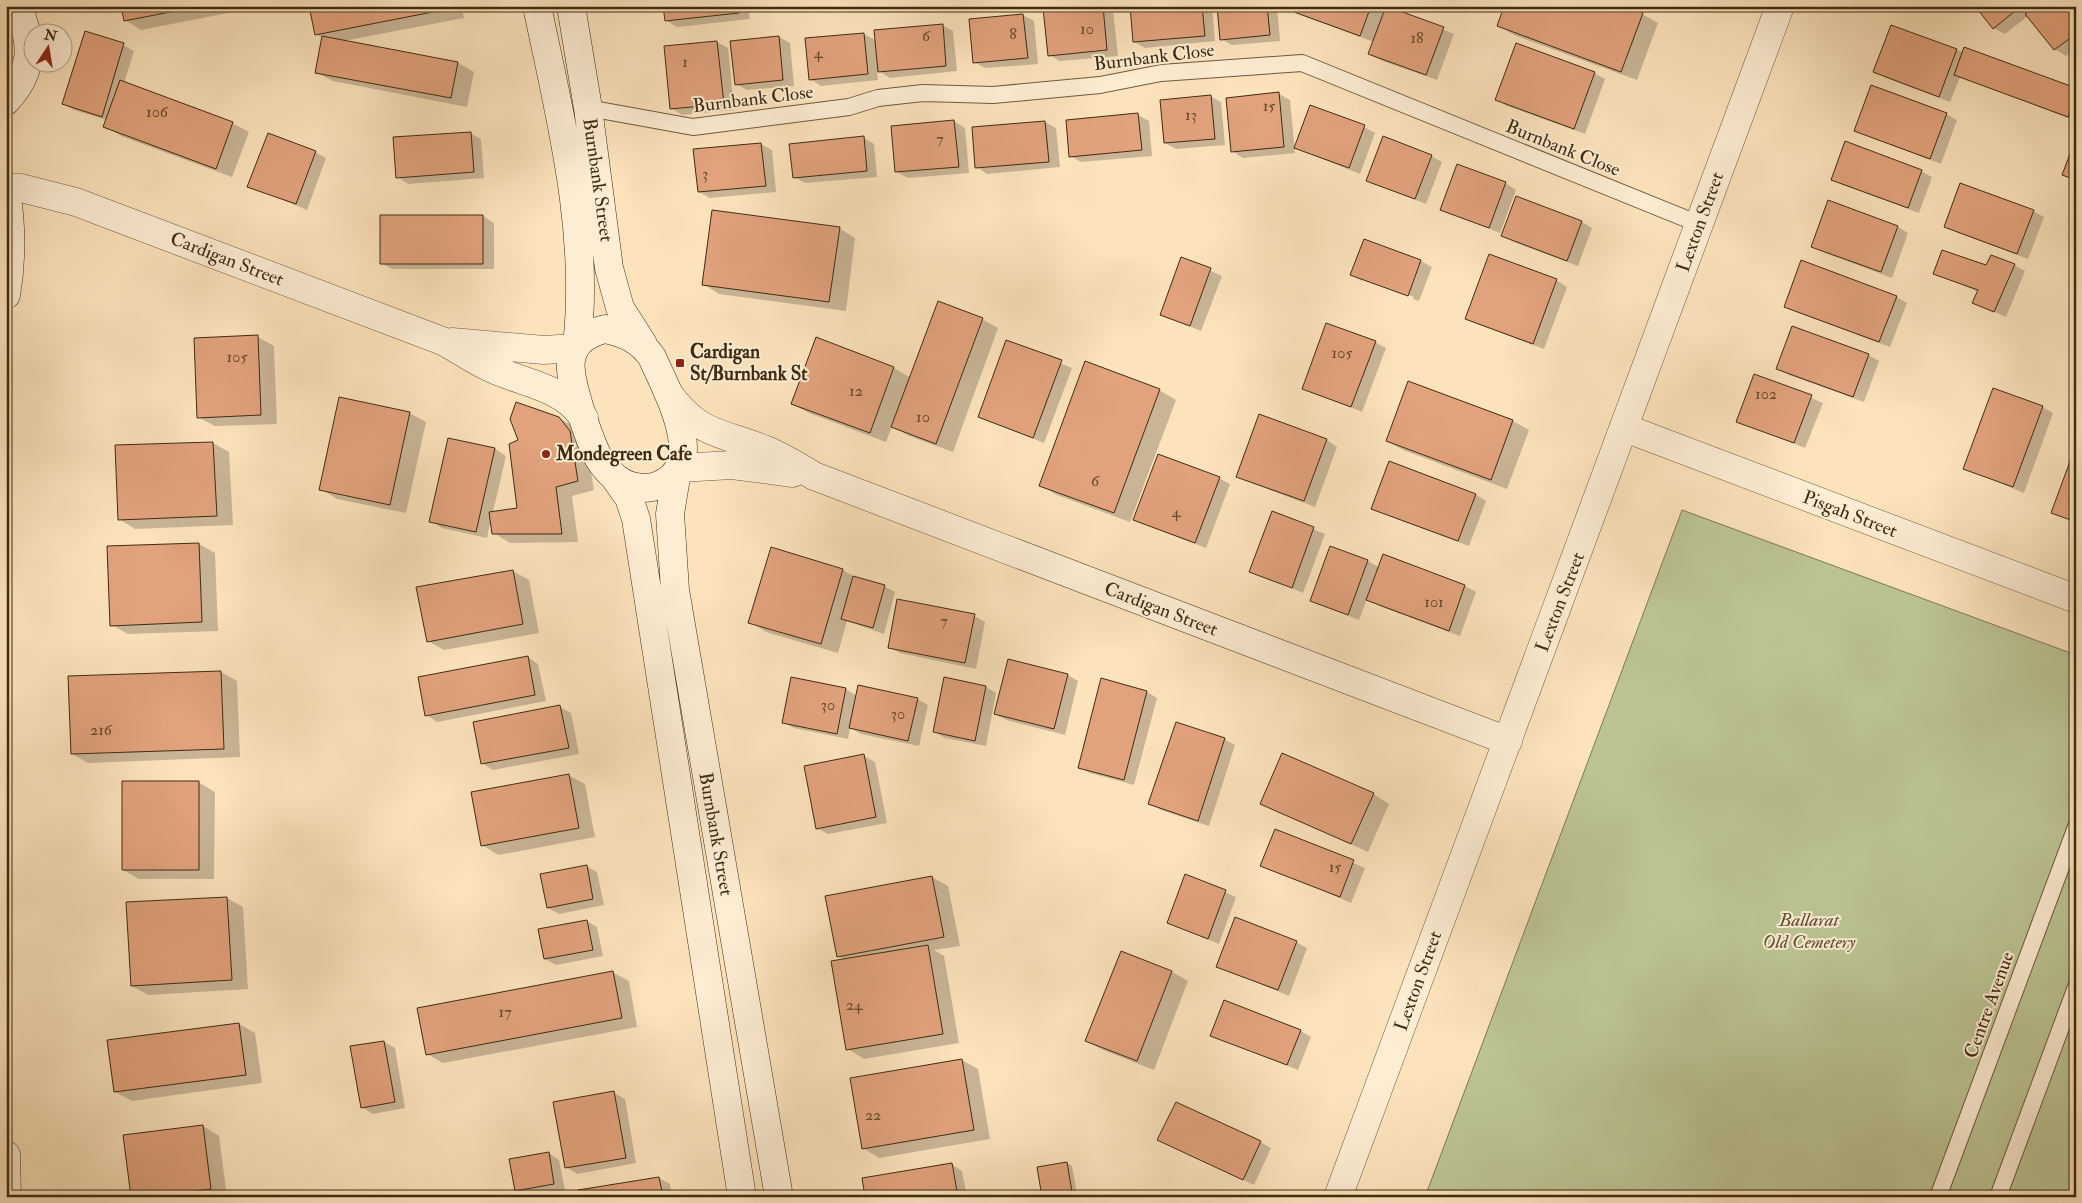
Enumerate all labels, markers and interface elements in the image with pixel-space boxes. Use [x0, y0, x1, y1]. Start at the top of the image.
house number: 10 [1080, 19, 1094, 39]
north arrow [22, 22, 72, 72]
house number: 8 [1009, 24, 1017, 44]
text: N [42, 26, 59, 45]
house number: 6 [922, 26, 931, 46]
house number: 18 [1410, 28, 1424, 48]
street label: Burnbank Close [1092, 38, 1216, 76]
house number: 4 [814, 43, 824, 63]
house number: 1 [682, 52, 688, 72]
street label: Burnbank Close [691, 80, 815, 118]
house number: 15 [1263, 96, 1275, 116]
house number: 106 [146, 102, 169, 122]
house number: 13 [1185, 105, 1197, 125]
street label: Burnbank Close [1502, 114, 1624, 182]
street label: Burnbank Street [577, 116, 619, 244]
house number: 7 [936, 129, 944, 149]
house number: 3 [702, 164, 708, 184]
street label: Lexton Street [1671, 169, 1729, 275]
street label: Cardigan Street [167, 226, 287, 292]
place label: Cardigan St/Burnbank St [690, 340, 808, 386]
house number: 105 [1332, 343, 1352, 363]
house number: 105 [227, 347, 247, 367]
marker: Cardigan St/Burnbank St [674, 357, 686, 369]
house number: 12 [849, 381, 863, 401]
house number: 102 [1755, 384, 1777, 404]
house number: 10 [916, 407, 930, 427]
place label: Mondegreen Cafe [555, 442, 692, 467]
marker: Mondegreen Cafe [540, 448, 552, 460]
house number: 6 [1091, 471, 1100, 491]
street label: Pisgah Street [1799, 485, 1901, 543]
house number: 4 [1172, 502, 1182, 522]
street label: Lexton Street [1530, 549, 1590, 655]
street label: Cardigan Street [1101, 576, 1221, 642]
house number: 101 [1424, 592, 1444, 612]
house number: 7 [940, 611, 948, 631]
house number: 30 [821, 695, 835, 715]
house number: 30 [891, 704, 905, 724]
house number: 216 [90, 720, 113, 740]
street label: Burnbank Street [693, 770, 739, 898]
house number: 15 [1329, 857, 1341, 877]
park label: Ballarat Old Cemetery [1763, 908, 1856, 954]
street label: Lexton Street [1389, 928, 1447, 1034]
street label: Centre Avenue [1959, 948, 2019, 1062]
house number: 24 [846, 995, 864, 1015]
house number: 17 [498, 1002, 512, 1022]
house number: 22 [865, 1105, 881, 1125]

